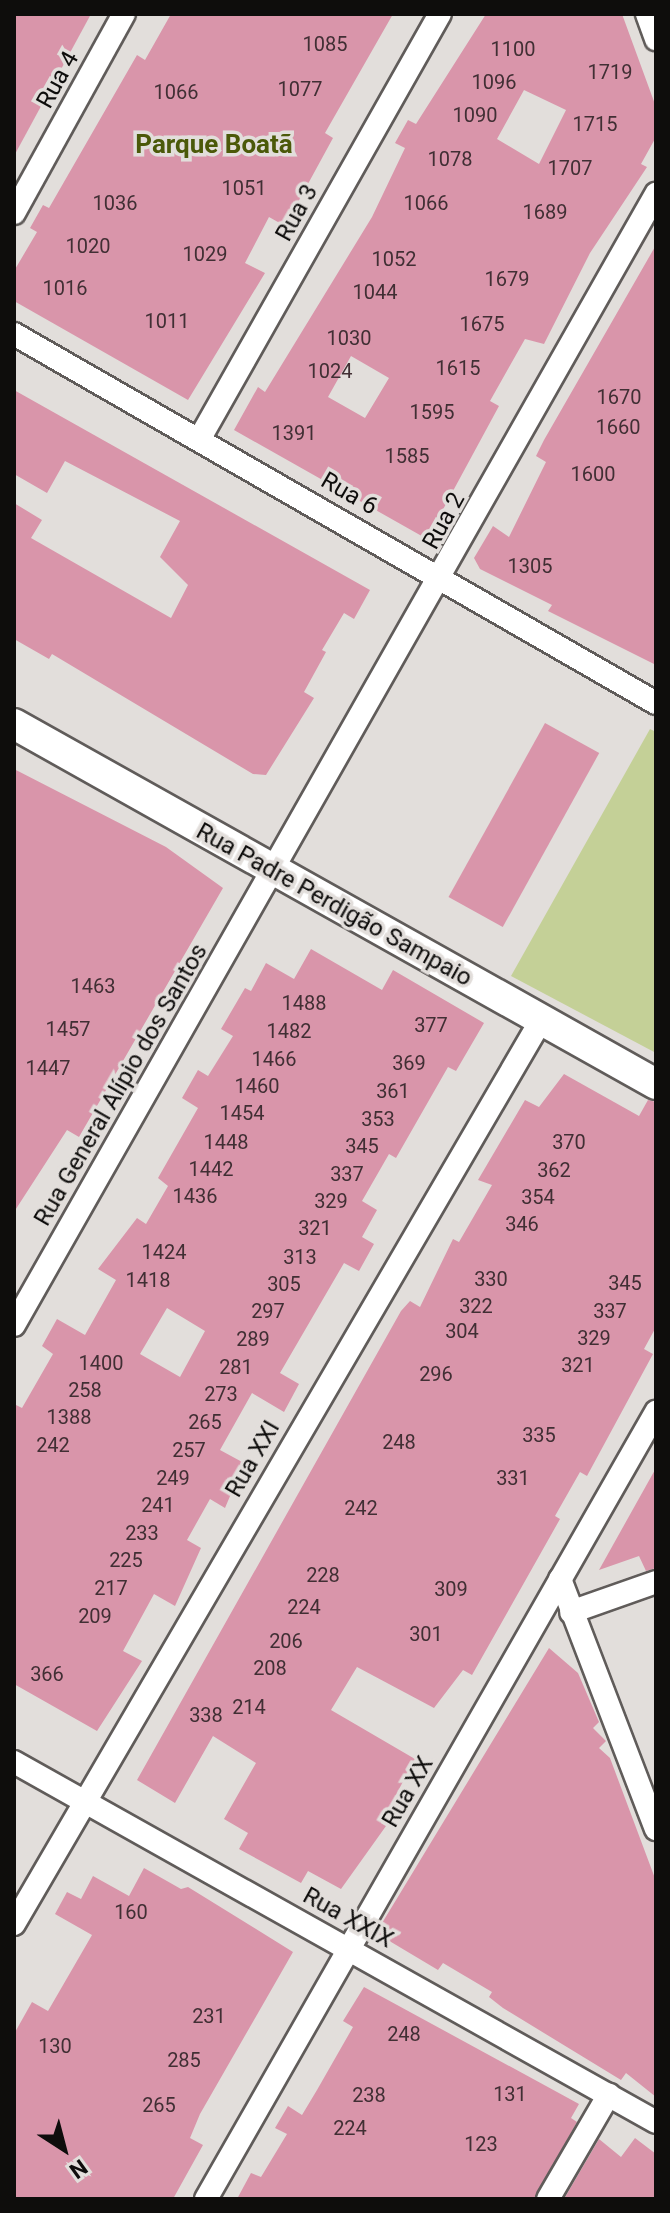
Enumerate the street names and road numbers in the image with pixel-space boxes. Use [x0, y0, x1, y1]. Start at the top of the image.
street label: Rua 4 [31, 47, 85, 113]
street label: Rua 3 [270, 180, 324, 246]
street label: Rua 6 [316, 466, 382, 522]
street label: Rua 2 [417, 488, 471, 554]
street label: Rua Padre Perdigão Sampaio [191, 817, 477, 993]
street label: Rua General Alípio dos Santos [28, 939, 214, 1231]
street label: Rua XXI [220, 1416, 286, 1502]
street label: Rua XX [376, 1751, 440, 1833]
street label: Rua XXIX [298, 1881, 398, 1955]

